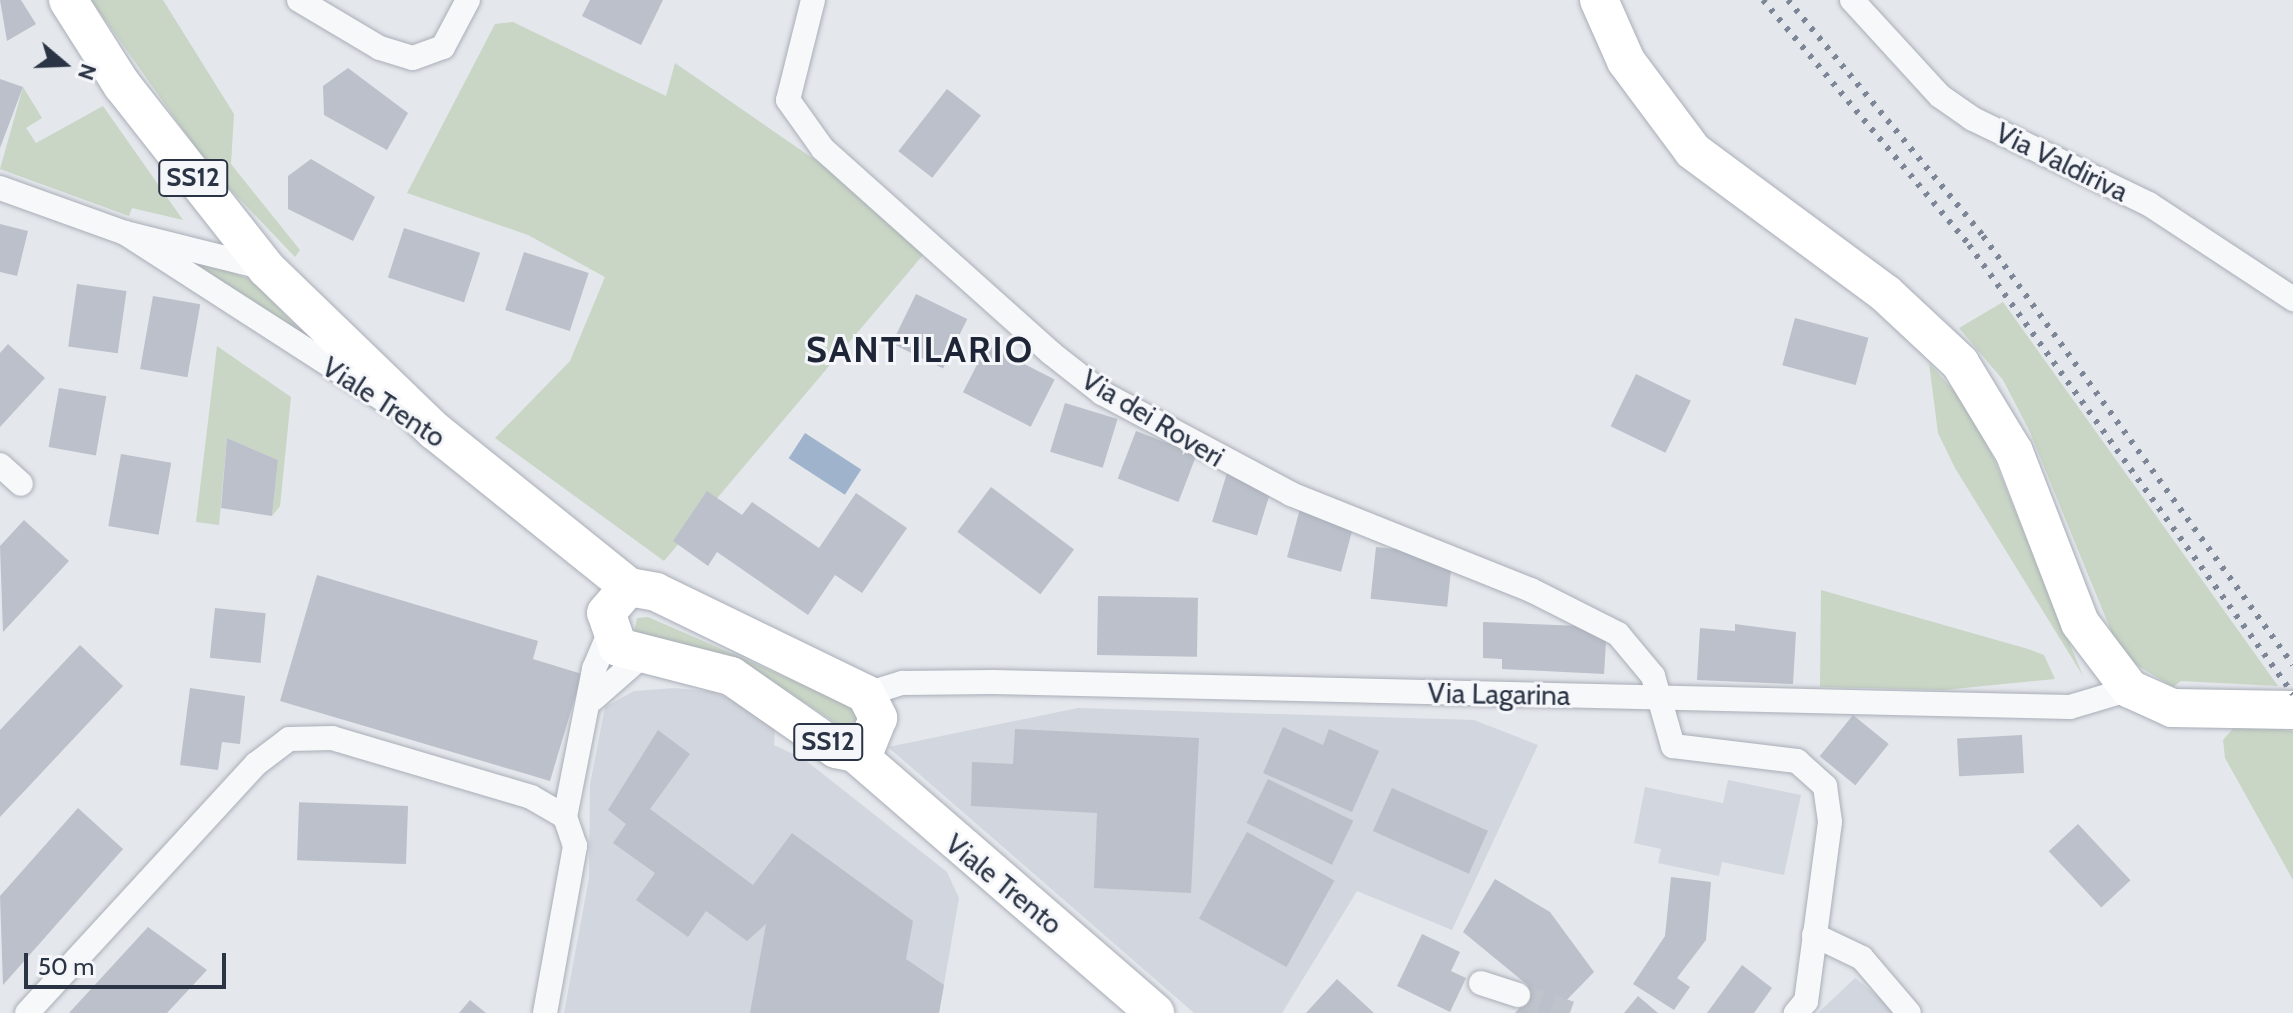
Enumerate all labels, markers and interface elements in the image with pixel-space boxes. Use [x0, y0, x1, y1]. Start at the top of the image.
north arrow [24, 24, 104, 104]
text: N [72, 60, 102, 84]
street label: Via Valdiriva [1990, 116, 2134, 208]
road number: SS12 [157, 156, 229, 200]
district label: SANT'ILARIO [806, 328, 1034, 372]
street label: Viale Trento [316, 350, 452, 454]
street label: Via dei Roveri [1076, 362, 1230, 474]
street label: Via Lagarina [1427, 676, 1571, 712]
road number: SS12 [792, 720, 864, 764]
street label: Viale Trento [939, 827, 1069, 941]
scale bar [28, 937, 230, 987]
text: 50 m [38, 952, 94, 981]

